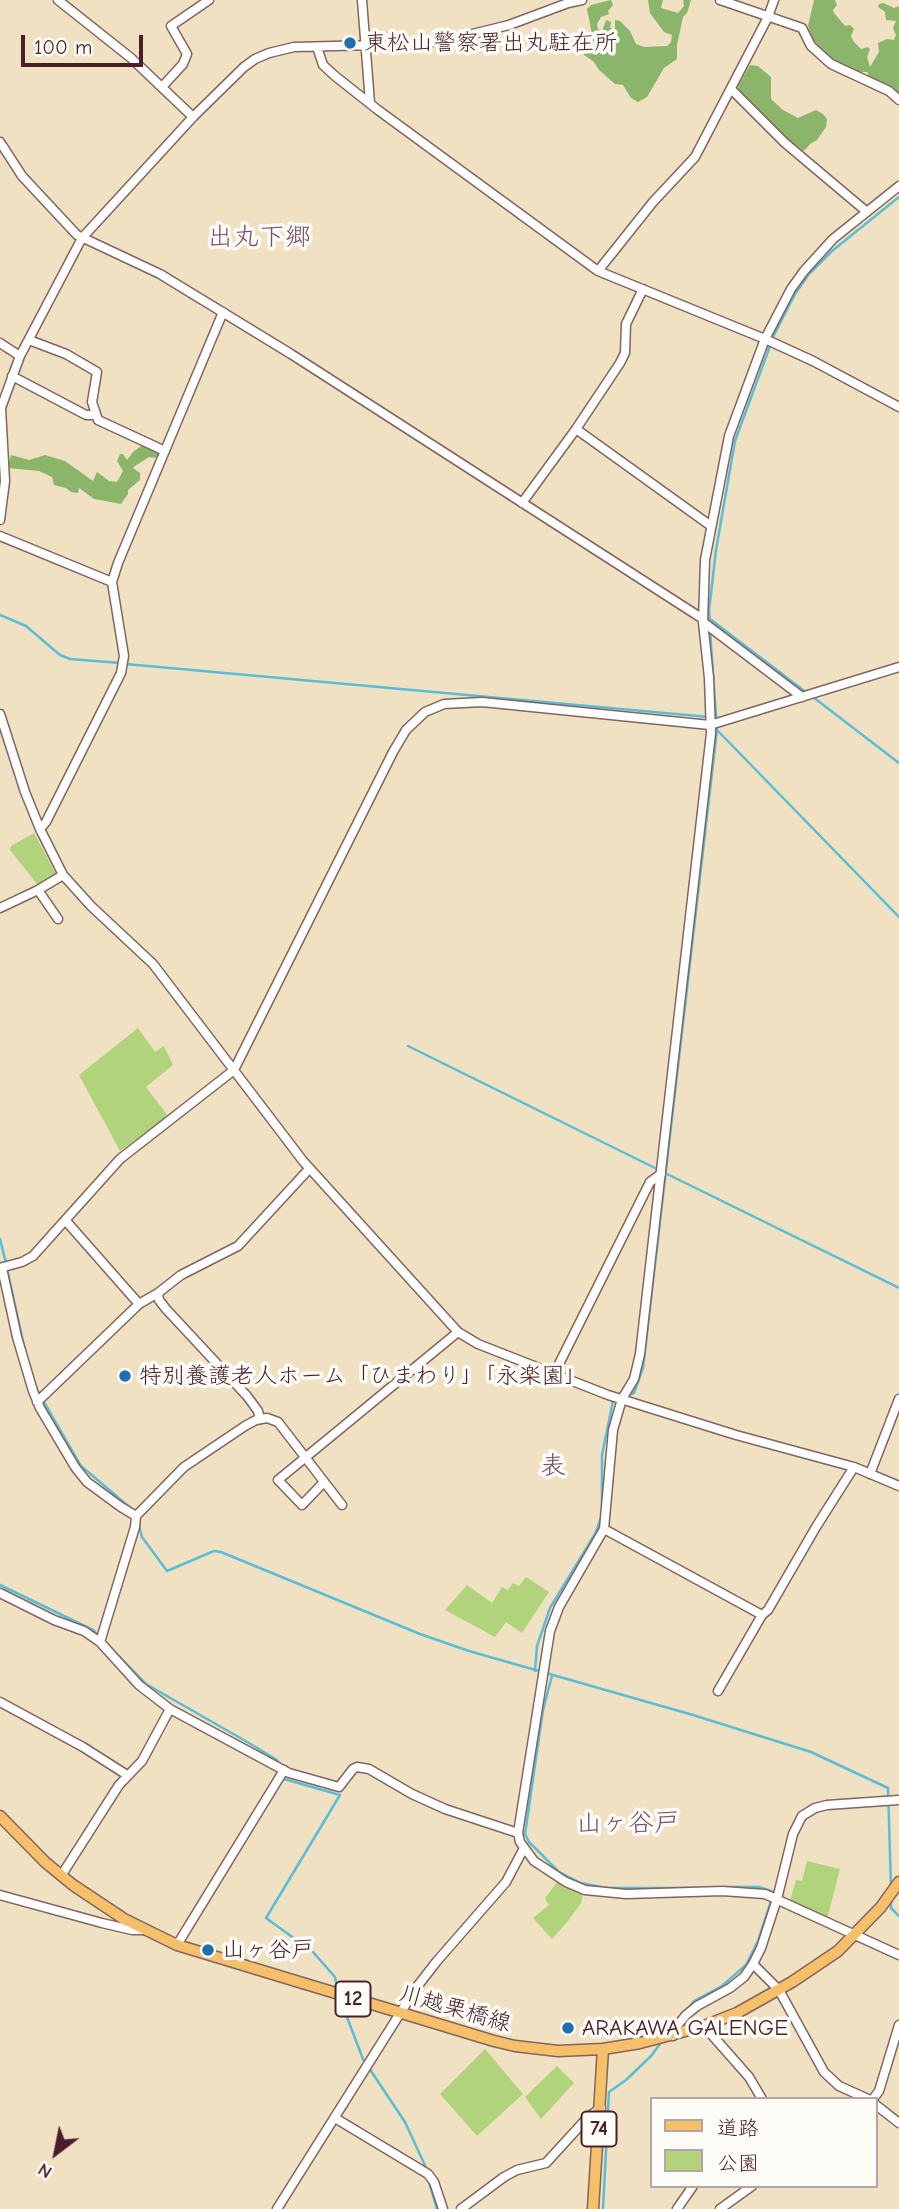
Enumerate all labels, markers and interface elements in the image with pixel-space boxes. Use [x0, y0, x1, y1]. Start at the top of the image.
scale bar [24, 21, 147, 65]
place label: 東松山警察署出丸駐在所 [364, 29, 617, 57]
text: 100 m [34, 35, 92, 59]
marker: 東松山警察署出丸駐在所 [342, 35, 358, 51]
district label: 出丸下郷 [207, 222, 311, 254]
place label: 特別養護老人ホーム「ひまわり」「永楽園」 [139, 1362, 587, 1390]
marker: 特別養護老人ホーム「ひまわり」「永楽園」 [117, 1368, 133, 1384]
district label: 表 [540, 1451, 566, 1483]
district label: 山ヶ谷戸 [576, 1808, 680, 1840]
place label: 山ヶ谷戸 [222, 1936, 314, 1964]
marker: 山ヶ谷戸 [200, 1942, 216, 1958]
street label: 川越栗橋線 [396, 1980, 514, 2038]
road number: 12 [336, 1982, 370, 2016]
place label: ARAKAWA GALENGE [582, 2014, 788, 2042]
marker: ARAKAWA GALENGE [560, 2020, 576, 2036]
legend [650, 2097, 878, 2188]
road number: 74 [582, 2112, 616, 2146]
text: 道路 [717, 2116, 759, 2140]
north arrow [21, 2118, 91, 2188]
text: 公園 [717, 2151, 759, 2175]
text: N [34, 2158, 56, 2183]

